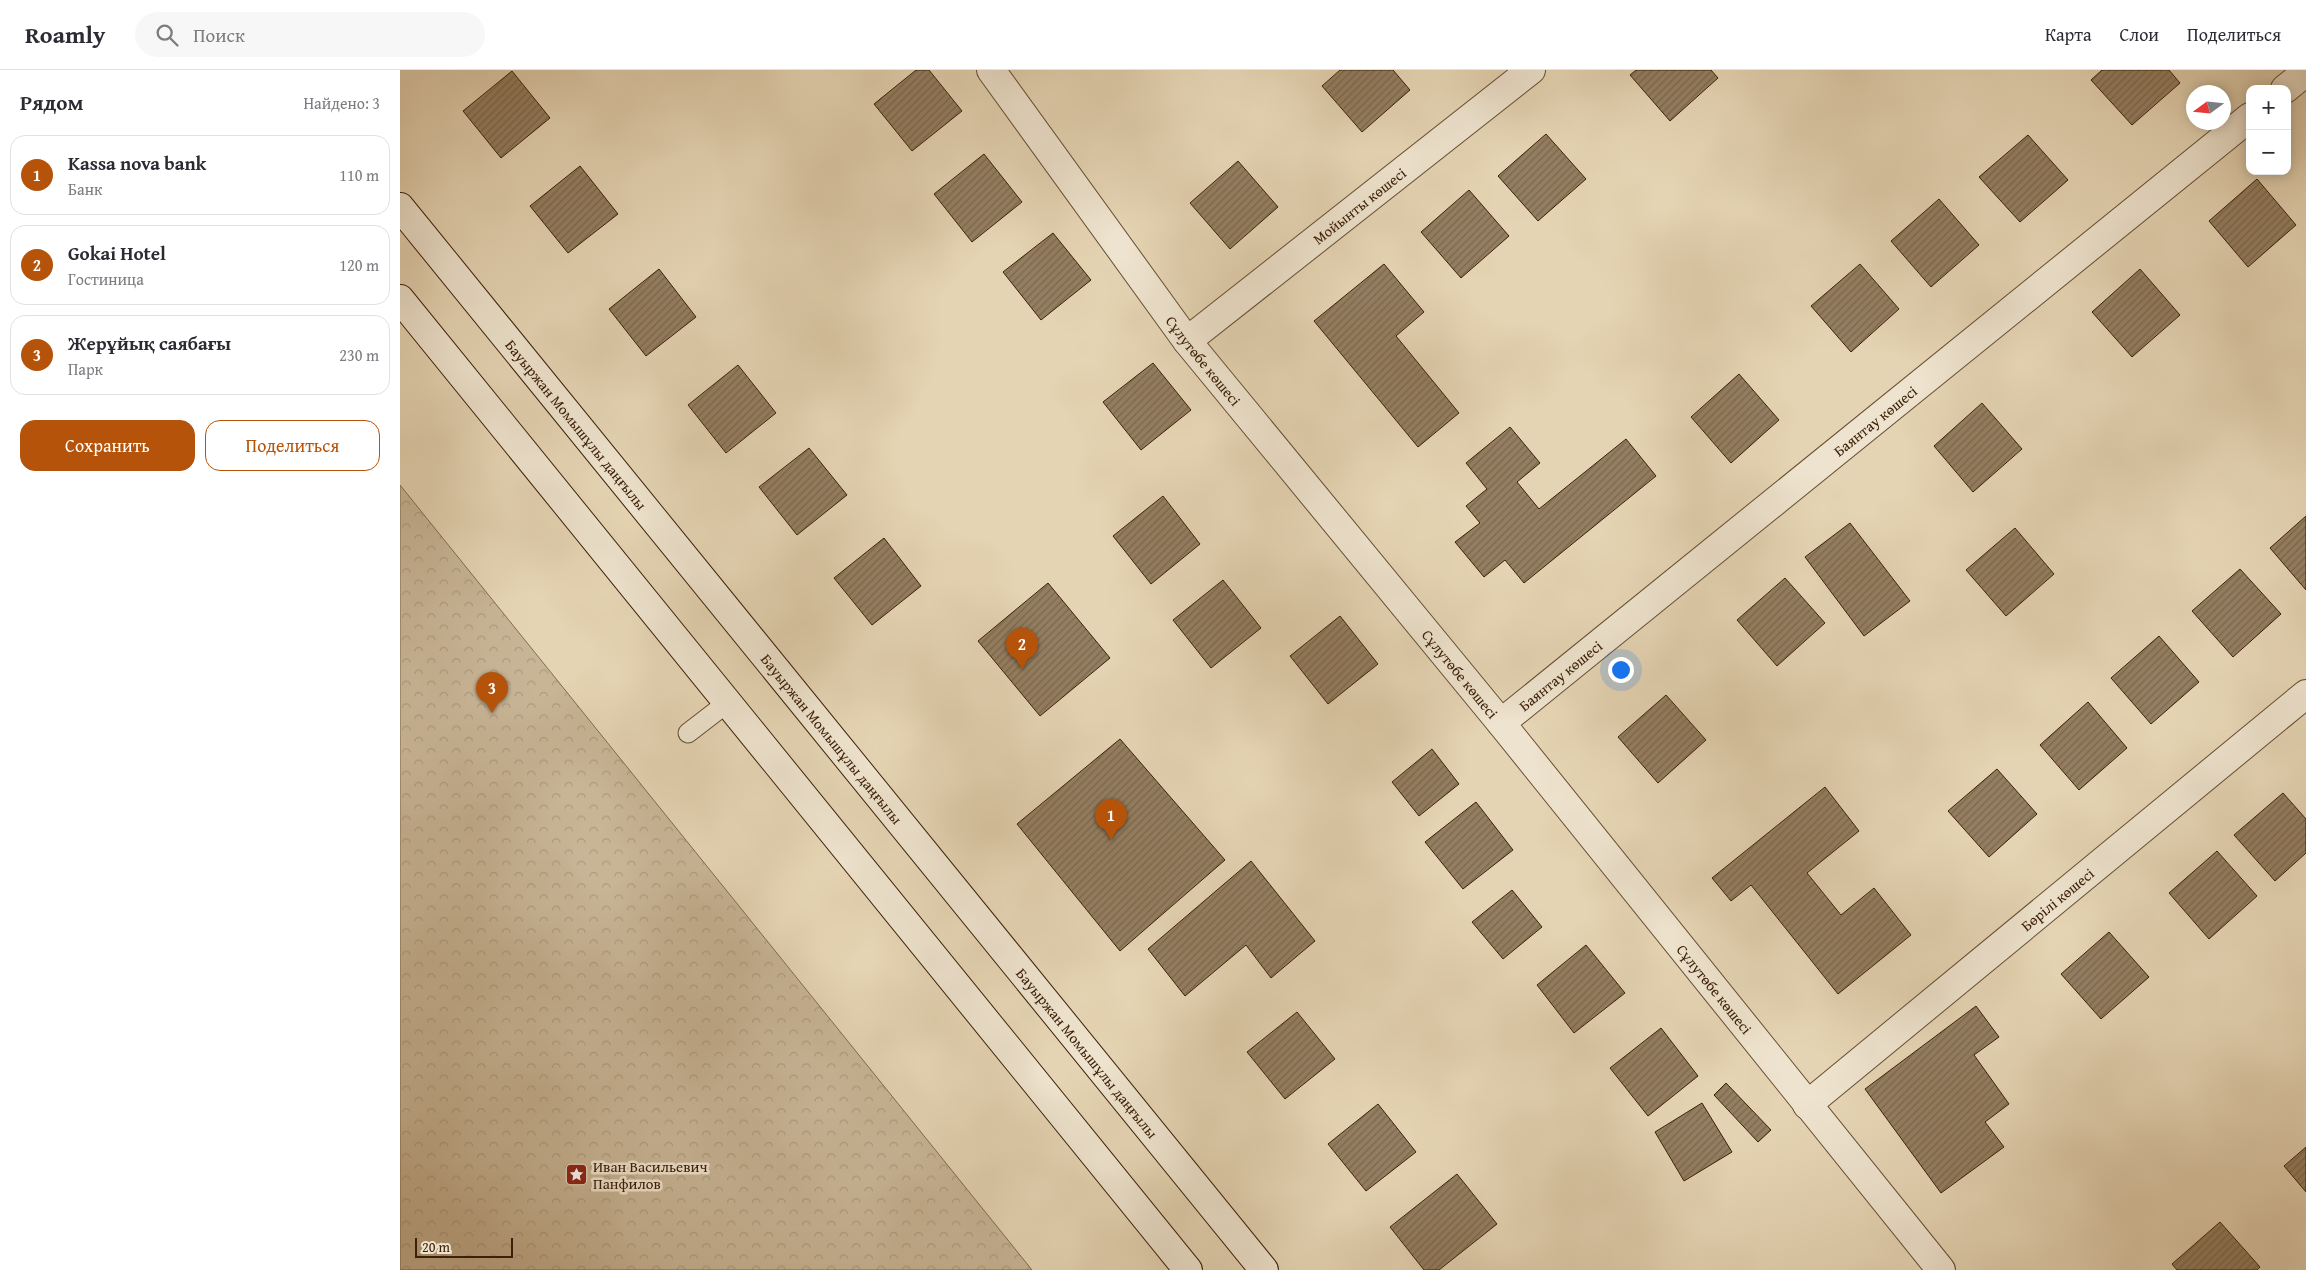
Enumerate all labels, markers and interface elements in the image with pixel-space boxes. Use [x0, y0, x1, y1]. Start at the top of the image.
search box [135, 12, 485, 57]
text: Roamly [25, 17, 105, 52]
icon: search [153, 21, 181, 49]
text: Поиск [193, 21, 245, 49]
text: Карта [2045, 21, 2092, 48]
text: Слои [2120, 21, 2159, 48]
text: Поделиться [2187, 21, 2281, 48]
north arrow [2186, 85, 2231, 130]
map controls [2246, 85, 2291, 175]
button: + [2246, 85, 2291, 130]
text: Рядом [20, 87, 83, 118]
text: Найдено: 3 [303, 91, 380, 115]
button: − [2246, 130, 2291, 175]
text: Kassa nova bank [68, 149, 206, 177]
street label: Мойынты көшесі [1308, 162, 1410, 249]
text: 1 [33, 163, 41, 187]
text: 110 m [339, 163, 379, 187]
text: Банк [68, 177, 102, 201]
text: Gokai Hotel [68, 239, 166, 267]
text: 2 [33, 253, 41, 277]
text: 120 m [339, 253, 379, 277]
text: Гостиница [68, 267, 144, 291]
street label: Сұлутөбе көшесі [1161, 311, 1246, 410]
text: Жерұйық саябағы [68, 329, 231, 357]
street label: Бауыржан Момышұлы даңғылы [501, 335, 653, 514]
text: 3 [33, 343, 41, 367]
text: 230 m [339, 343, 379, 367]
text: Парк [68, 357, 103, 381]
street label: Баянтау көшесі [1829, 380, 1921, 461]
button: Сохранить [20, 420, 195, 471]
button: Поделиться [205, 420, 380, 471]
street label: Сұлутөбе көшесі [1417, 625, 1503, 723]
pin: 2 [1006, 628, 1038, 669]
street label: Баянтау көшесі [1514, 635, 1606, 715]
street label: Бауыржан Момышұлы даңғылы [756, 649, 908, 829]
your location [1608, 657, 1634, 683]
pin: 3 [476, 672, 508, 713]
pin: 1 [1095, 799, 1127, 840]
street label: Бөрілі көшесі [2016, 863, 2098, 935]
street label: Сұлутөбе көшесі [1672, 939, 1757, 1038]
street label: Бауыржан Момышұлы даңғылы [1012, 963, 1163, 1143]
place label: Иван Васильевич Панфилов [593, 1156, 707, 1194]
place icon: Иван Васильевич Панфилов [565, 1163, 589, 1187]
scale bar [415, 1235, 512, 1258]
text: 20 m [422, 1237, 450, 1257]

